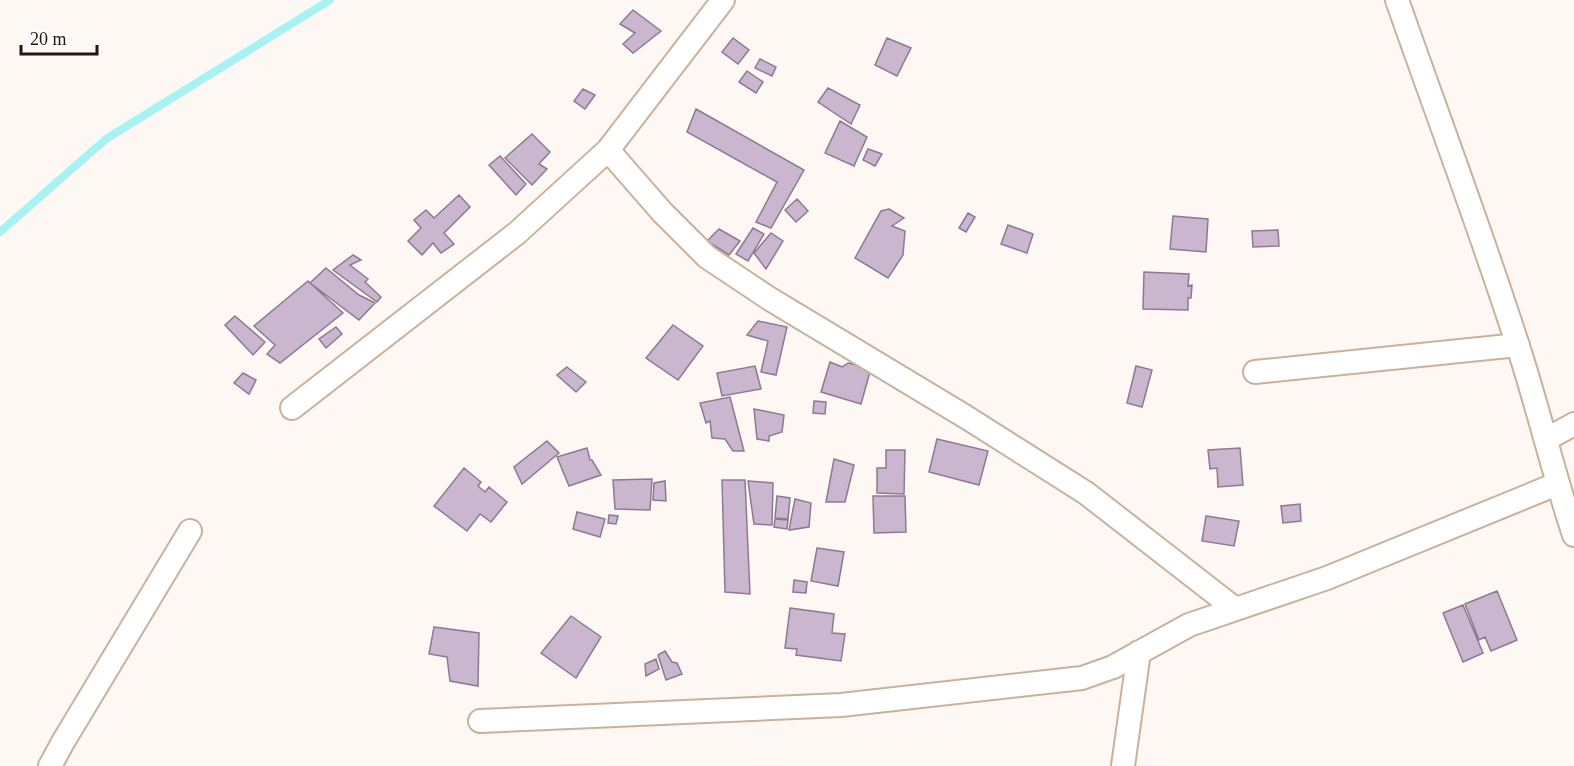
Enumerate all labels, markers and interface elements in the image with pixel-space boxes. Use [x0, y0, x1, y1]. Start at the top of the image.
scale bar [21, 18, 98, 56]
text: 20 m [30, 29, 67, 49]

